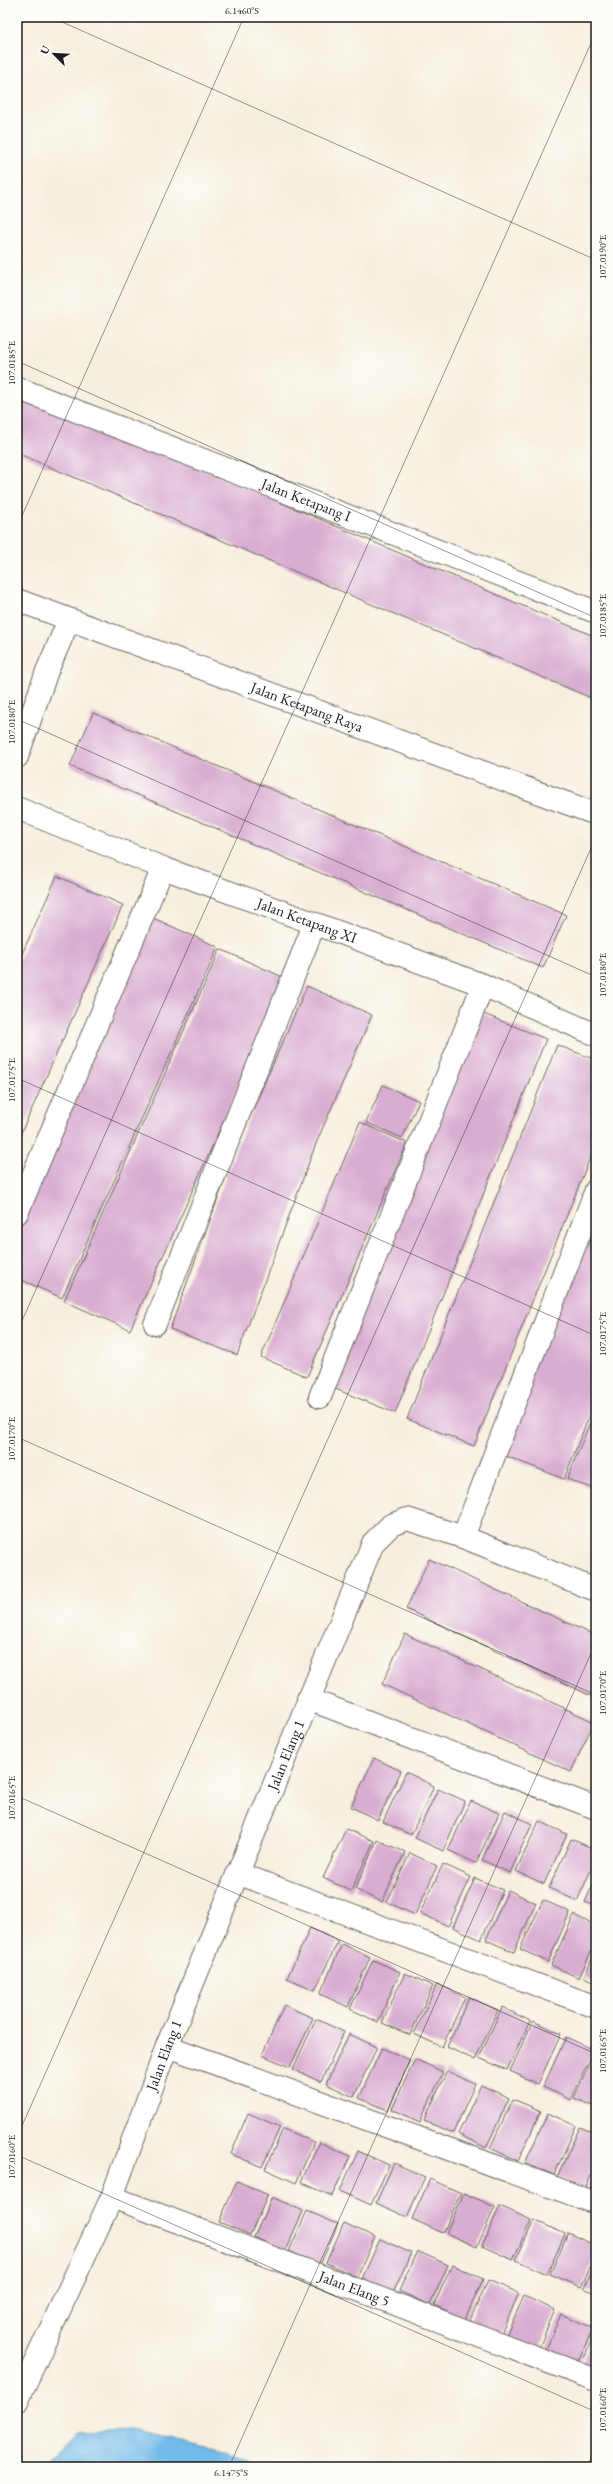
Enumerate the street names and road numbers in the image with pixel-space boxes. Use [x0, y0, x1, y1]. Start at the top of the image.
street label: Jalan Ketapang I [257, 473, 354, 525]
street label: Jalan Ketapang Raya [246, 677, 366, 736]
street label: Jalan Ketapang XI [252, 892, 360, 947]
street label: Jalan Elang 1 [262, 1717, 309, 1795]
street label: Jalan Elang 1 [141, 2017, 186, 2095]
street label: Jalan Elang 5 [314, 2265, 393, 2310]

